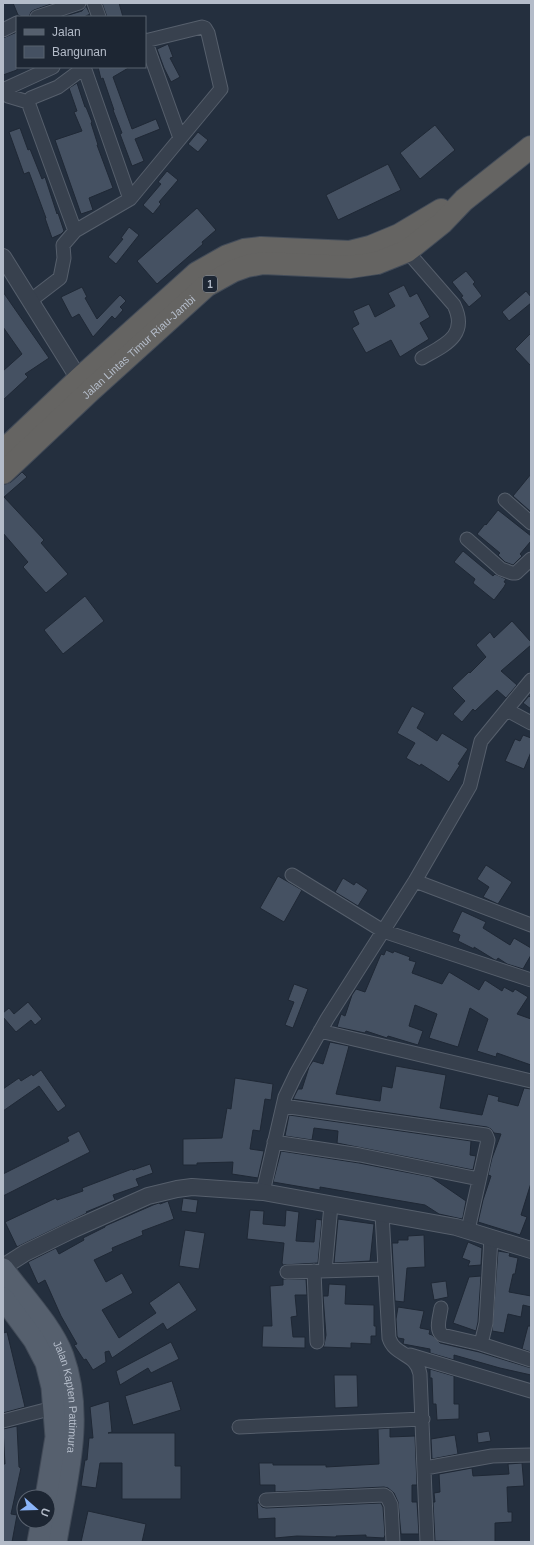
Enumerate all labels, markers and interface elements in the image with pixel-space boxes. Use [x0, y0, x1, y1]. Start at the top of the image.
legend [16, 16, 146, 68]
text: Jalan [52, 25, 81, 39]
text: Bangunan [52, 45, 107, 59]
road number: 1 [203, 276, 217, 292]
street label: Jalan Lintas Timur Riau-Jambi [80, 293, 197, 401]
street label: Jalan Kapten Pattimura [51, 1338, 79, 1454]
north arrow [16, 1489, 56, 1529]
text: U [38, 1507, 52, 1518]

